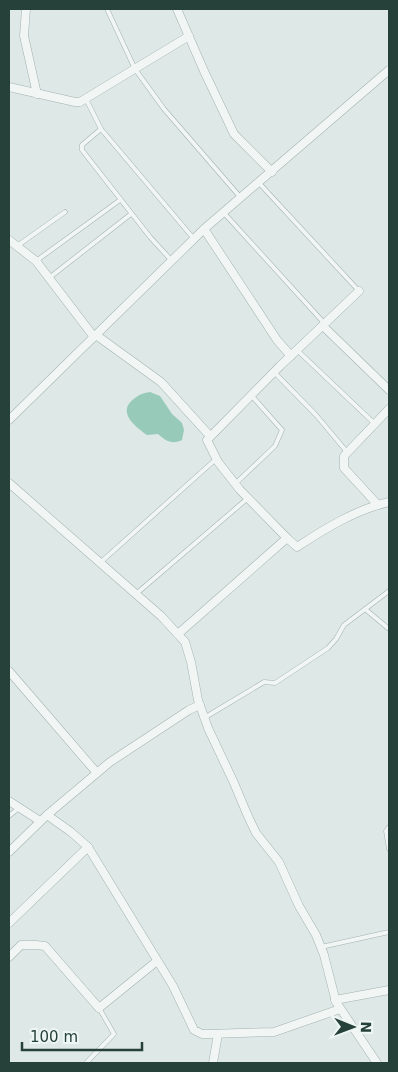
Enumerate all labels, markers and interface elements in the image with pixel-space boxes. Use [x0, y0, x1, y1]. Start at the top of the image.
north arrow [328, 1002, 378, 1052]
scale bar [22, 1020, 142, 1052]
text: N [358, 1021, 374, 1033]
text: 100 m [30, 1028, 78, 1046]

